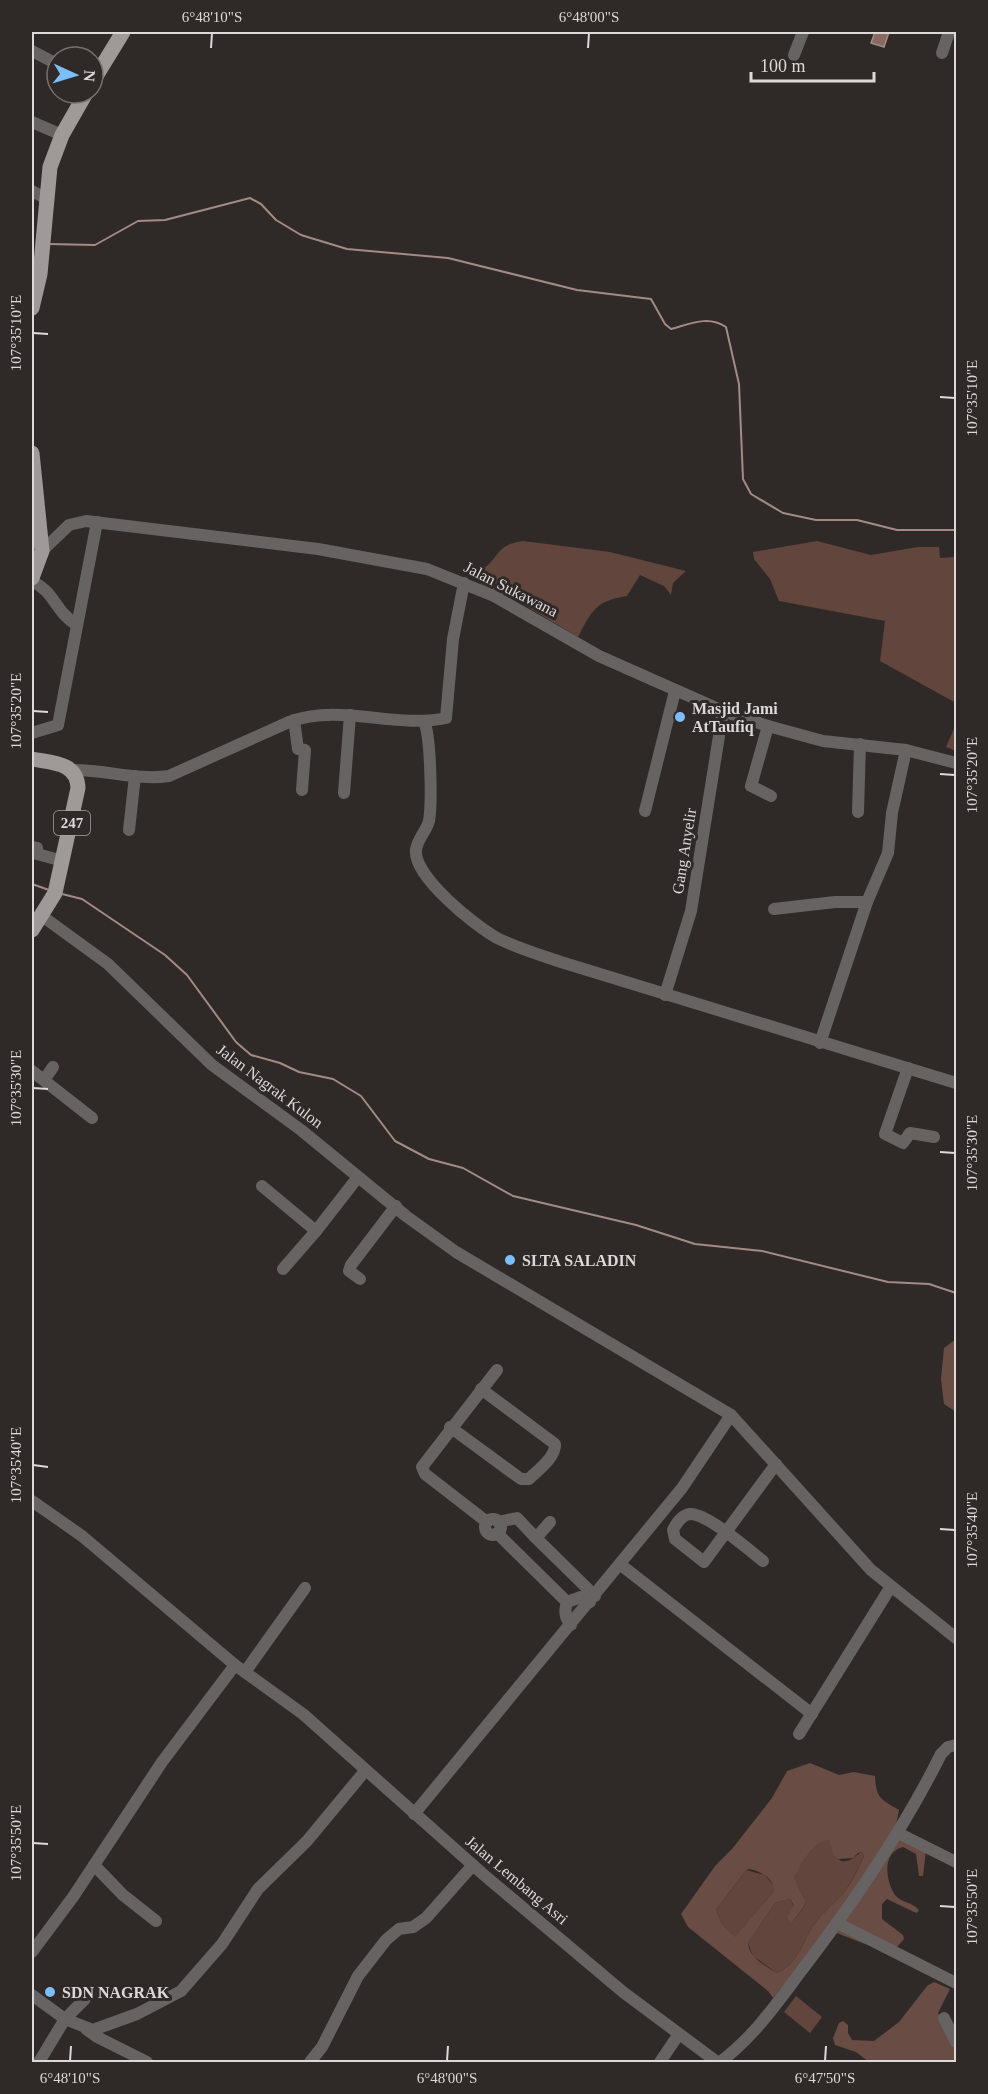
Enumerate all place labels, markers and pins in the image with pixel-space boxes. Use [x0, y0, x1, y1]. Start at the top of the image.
place label: Masjid Jami AtTaufiq [692, 700, 778, 736]
marker: Masjid Jami AtTaufiq [673, 710, 687, 724]
place label: SLTA SALADIN [522, 1252, 637, 1269]
marker: SLTA SALADIN [503, 1253, 517, 1267]
place label: SDN NAGRAK [62, 1984, 170, 2001]
marker: SDN NAGRAK [43, 1985, 57, 1999]

